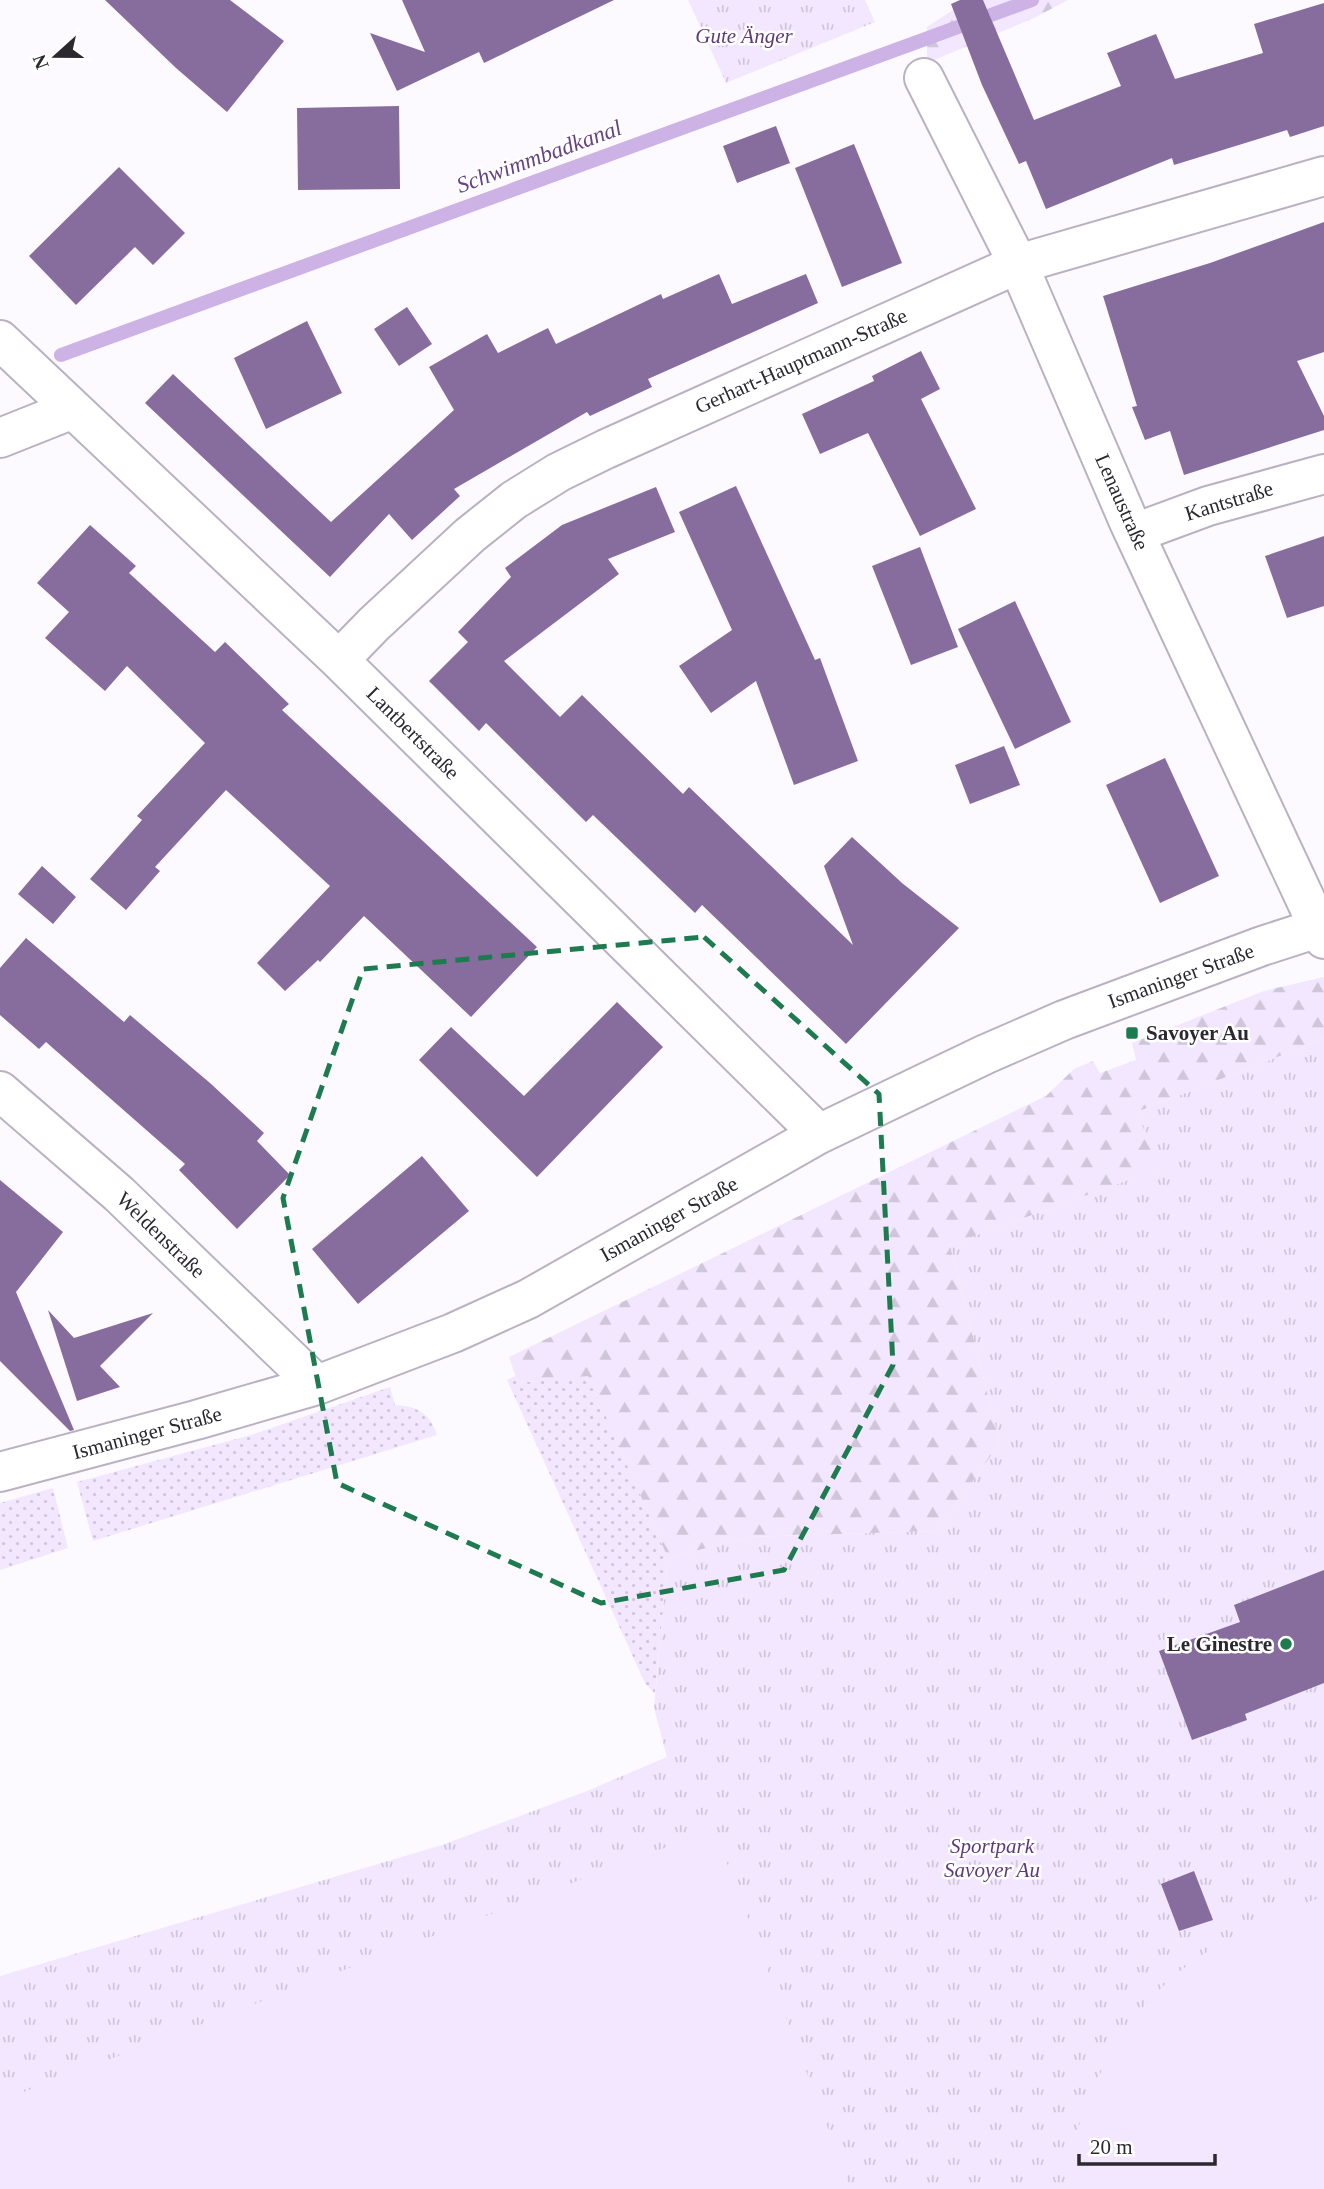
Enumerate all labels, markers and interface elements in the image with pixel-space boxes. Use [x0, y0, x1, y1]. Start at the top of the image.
north arrow [21, 21, 91, 91]
park label: Gute Änger [695, 24, 794, 48]
text: N [28, 51, 53, 72]
water label: Schwimmbadkanal [453, 115, 625, 198]
street label: Gerhart-Hauptmann-Straße [691, 303, 911, 419]
street label: Lenaustraße [1090, 450, 1154, 554]
street label: Kantstraße [1182, 476, 1276, 526]
street label: Lantbertstraße [362, 682, 464, 784]
street label: Ismaninger Straße [1105, 938, 1257, 1014]
place label: Savoyer Au [1146, 1021, 1249, 1045]
marker: Savoyer Au [1124, 1025, 1140, 1041]
street label: Ismaninger Straße [596, 1171, 742, 1267]
street label: Weldenstraße [112, 1187, 210, 1283]
street label: Ismaninger Straße [70, 1402, 224, 1464]
place label: Le Ginestre [1167, 1632, 1272, 1656]
marker: Le Ginestre [1278, 1636, 1294, 1652]
park label: Sportpark Savoyer Au [944, 1834, 1040, 1882]
scale bar [1079, 2122, 1216, 2166]
text: 20 m [1090, 2135, 1133, 2159]

